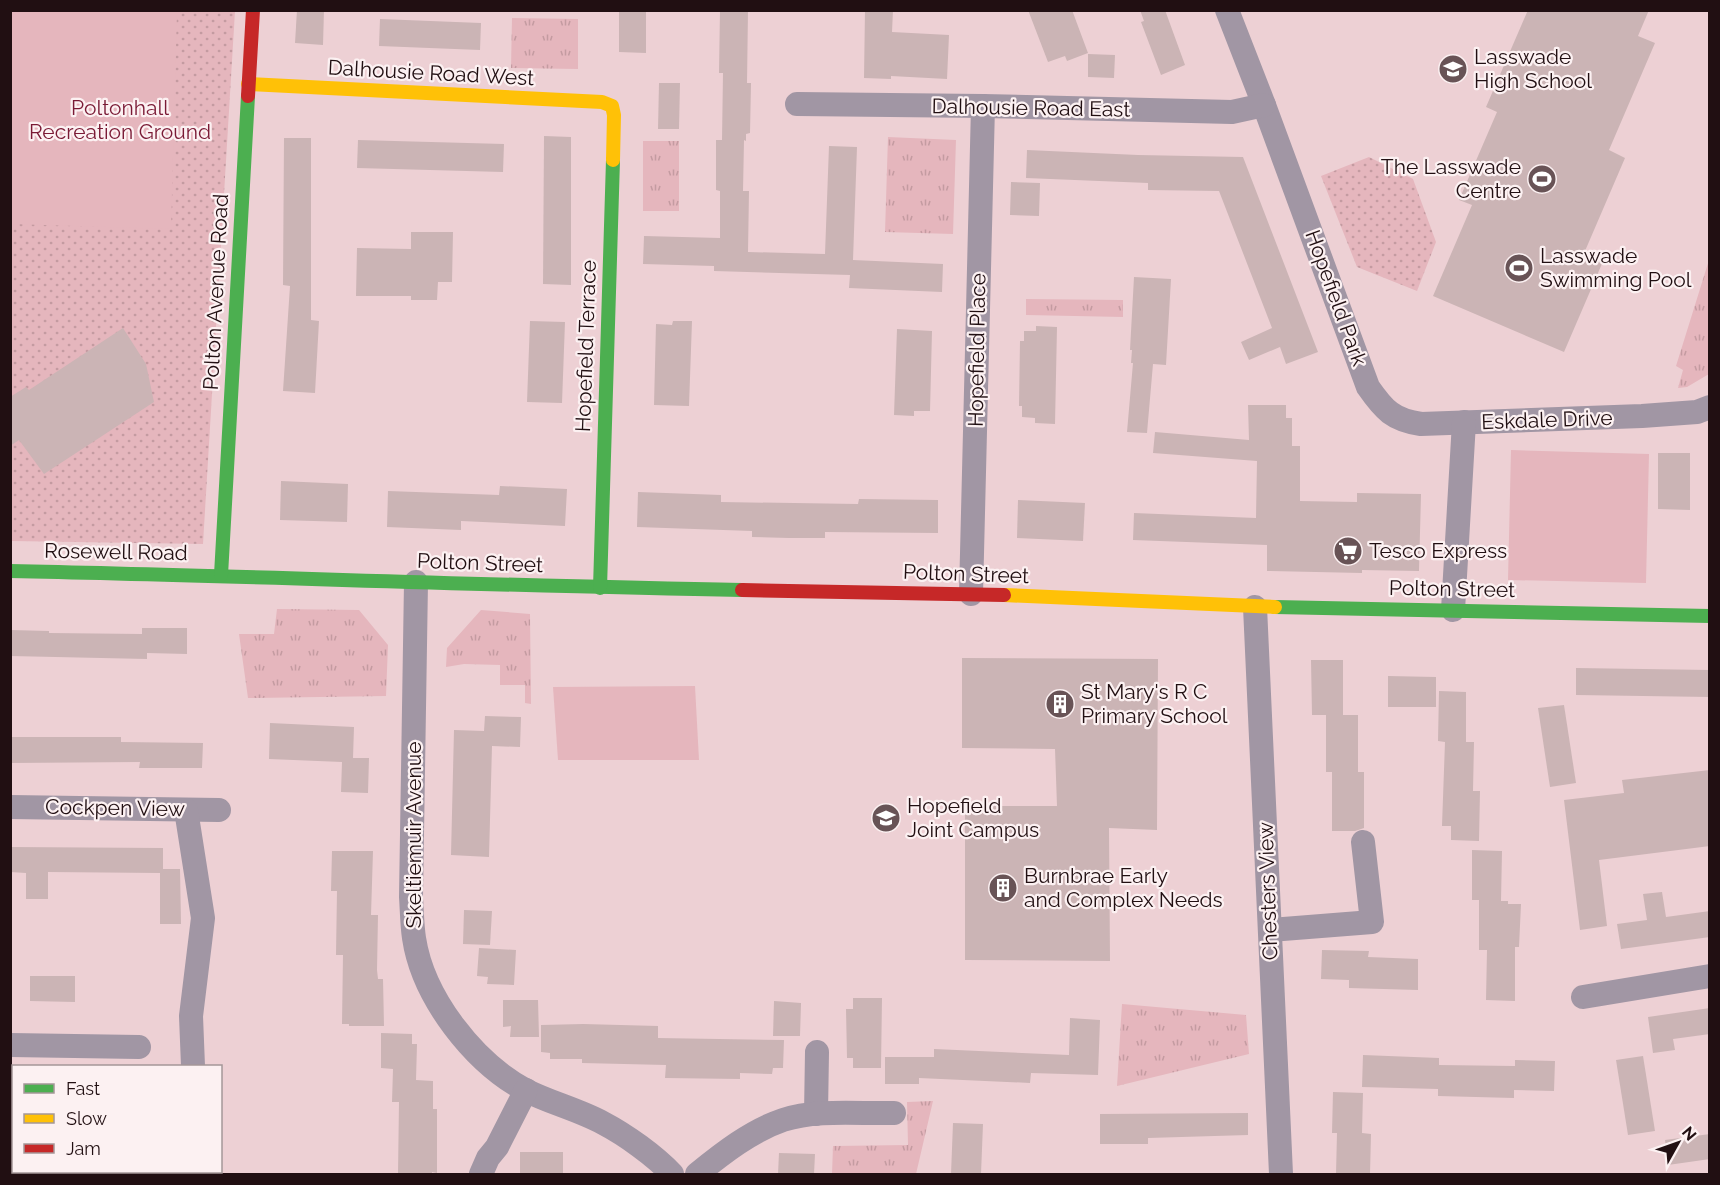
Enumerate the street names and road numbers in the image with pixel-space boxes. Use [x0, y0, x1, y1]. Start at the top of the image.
street label: Dalhousie Road West [327, 55, 535, 90]
street label: Dalhousie Road East [931, 93, 1131, 122]
street label: Polton Avenue Road [198, 193, 233, 391]
street label: Hopefield Park [1300, 226, 1373, 369]
street label: Hopefield Terrace [570, 260, 601, 432]
street label: Hopefield Place [963, 273, 990, 427]
street label: Eskdale Drive [1481, 405, 1613, 434]
street label: Rosewell Road [44, 538, 188, 565]
street label: Polton Street [417, 548, 544, 577]
street label: Polton Street [903, 559, 1030, 588]
street label: Polton Street [1389, 575, 1515, 602]
street label: Skeltiemuir Avenue [401, 742, 426, 928]
street label: Cockpen View [45, 794, 185, 821]
street label: Chesters View [1253, 821, 1282, 961]

